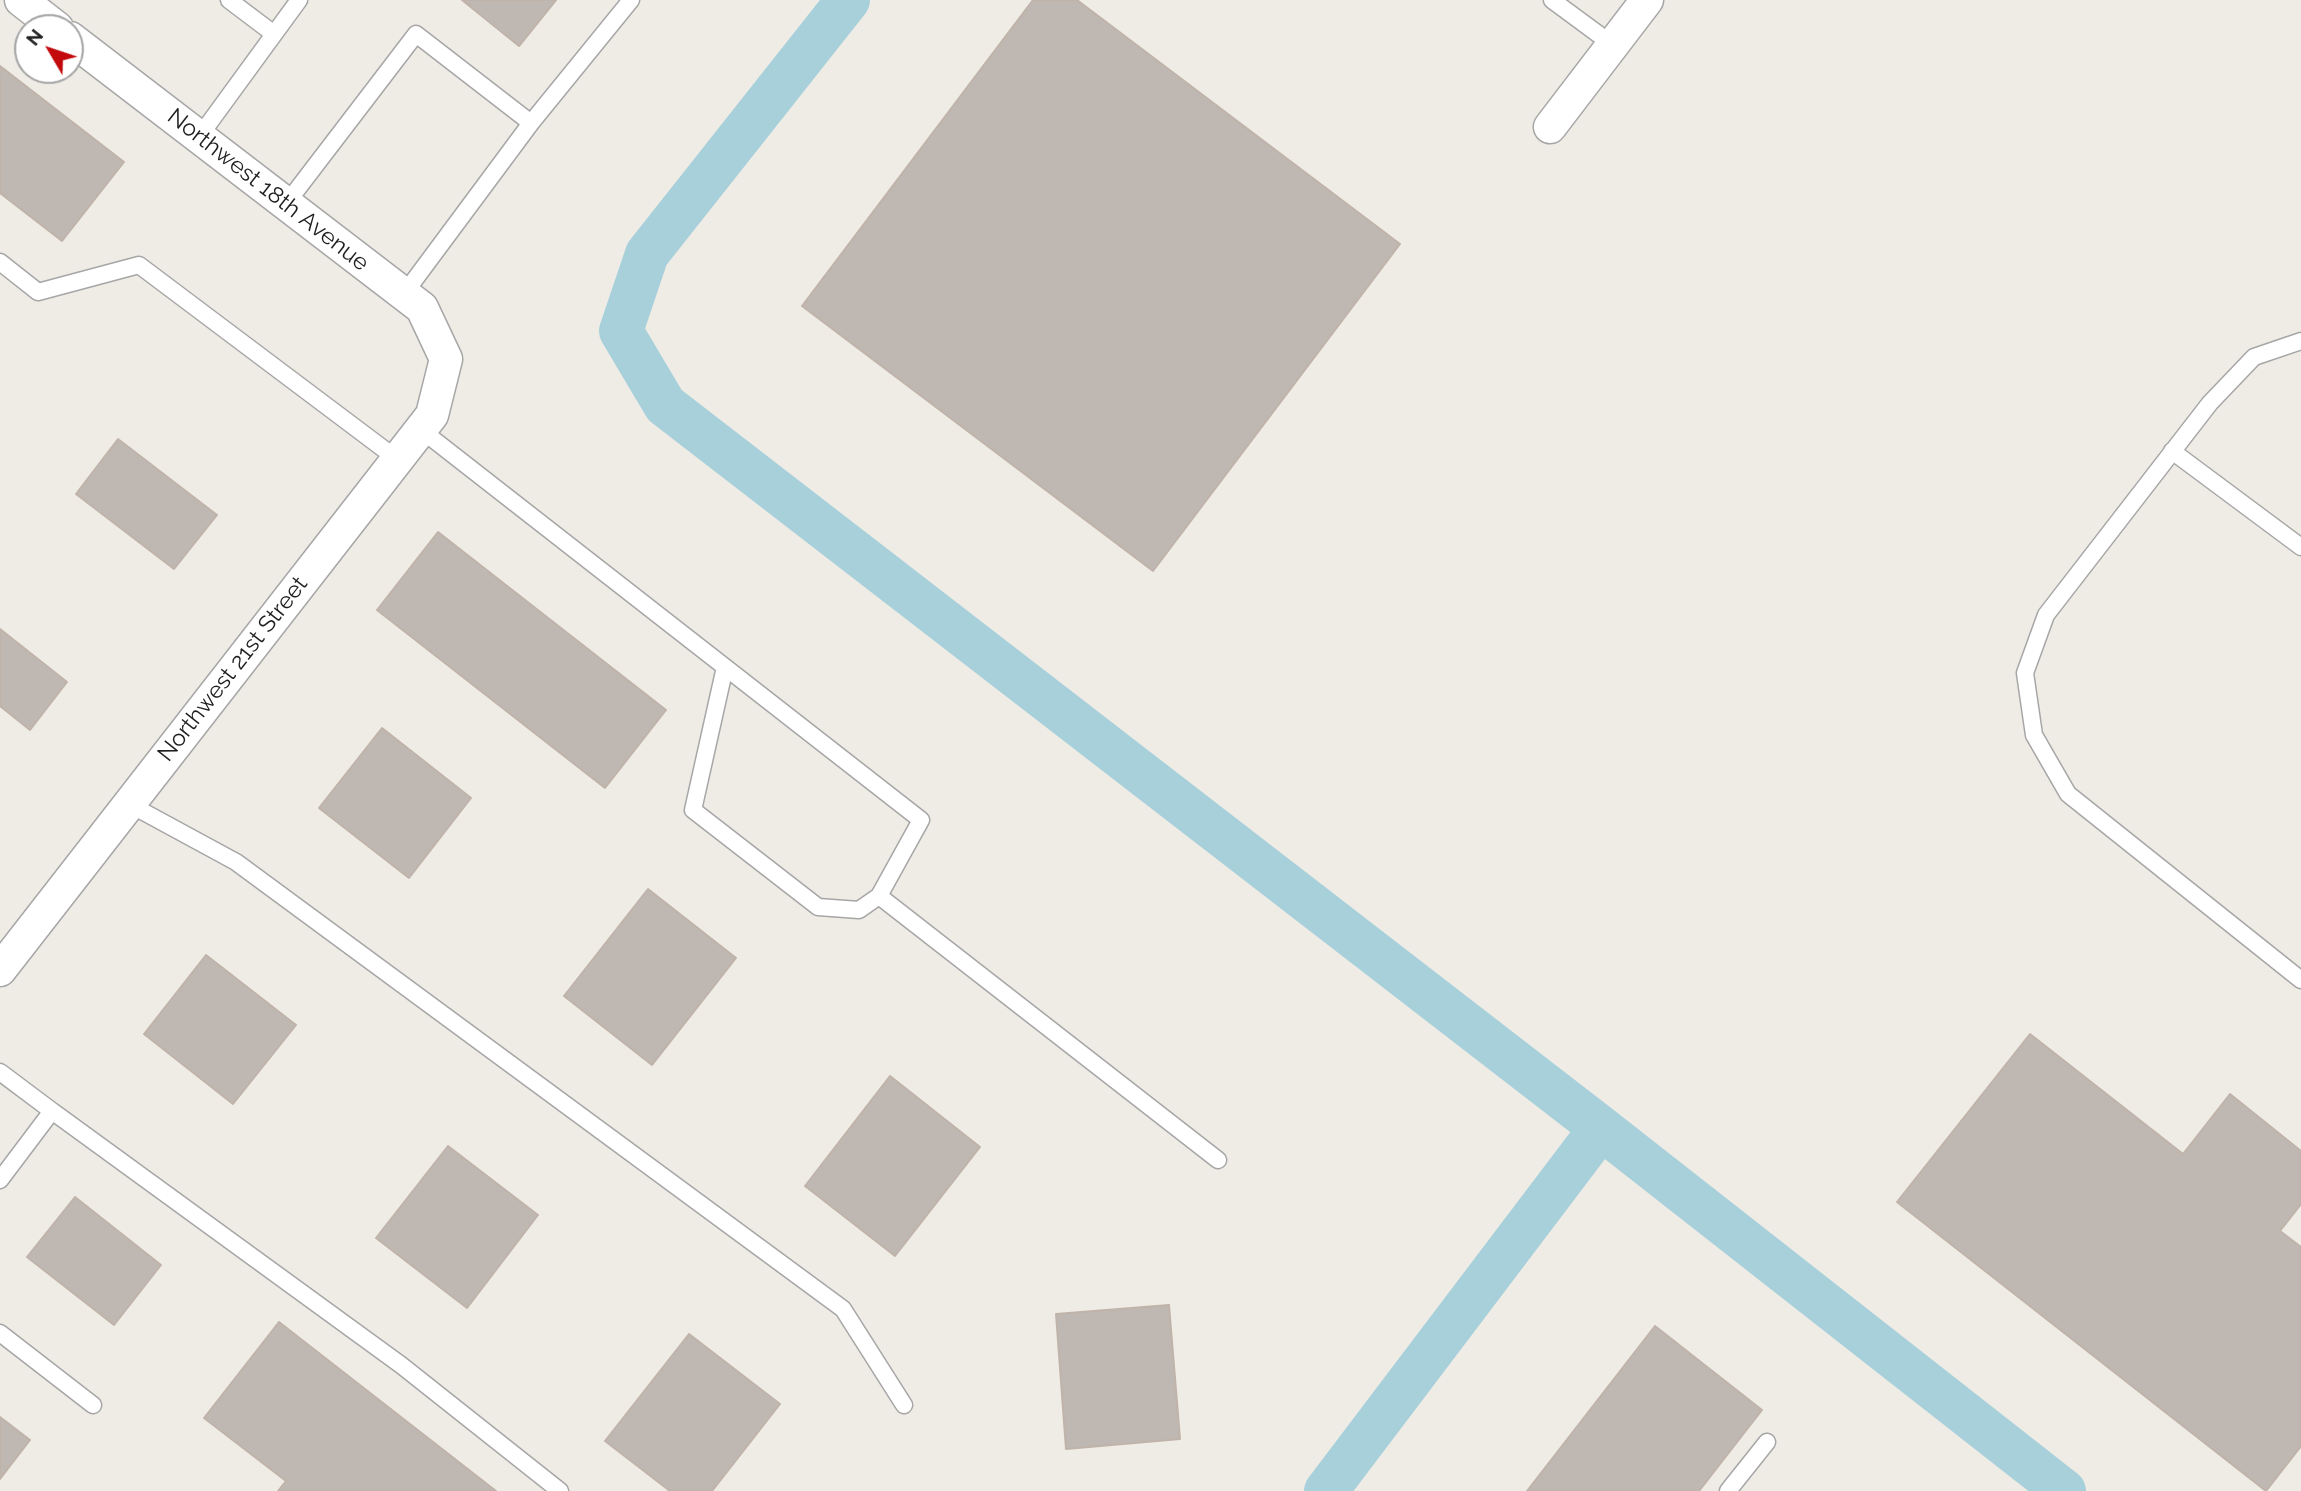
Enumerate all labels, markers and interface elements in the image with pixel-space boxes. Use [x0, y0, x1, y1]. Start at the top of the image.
north arrow [14, 14, 84, 84]
text: N [21, 24, 47, 50]
street label: Northwest 18th Avenue [162, 103, 374, 277]
street label: Northwest 21st Street [152, 571, 314, 767]

